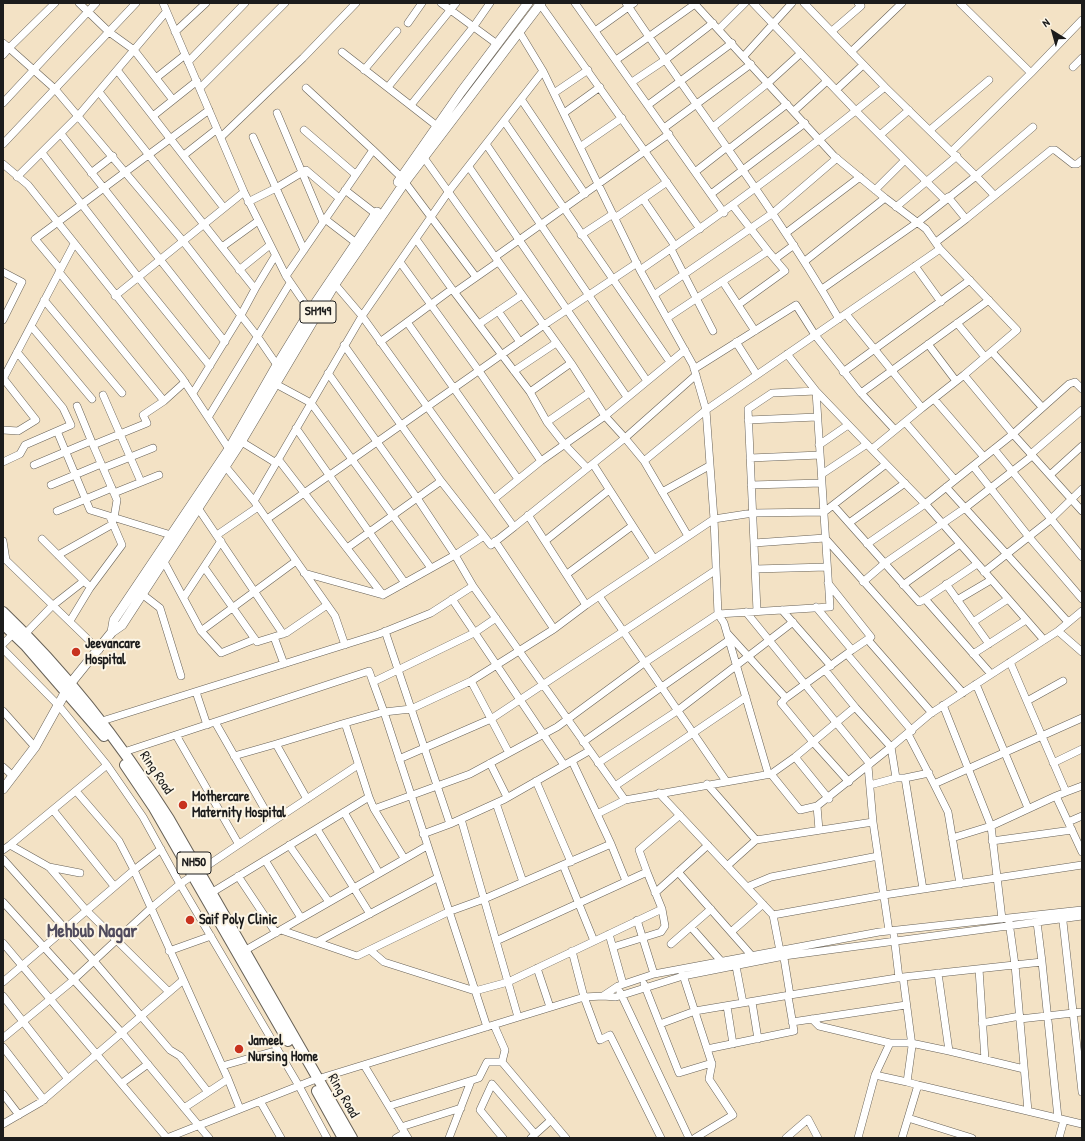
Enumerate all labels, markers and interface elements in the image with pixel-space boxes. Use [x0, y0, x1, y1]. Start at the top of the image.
north arrow [1033, 12, 1073, 52]
text: N [1039, 15, 1052, 30]
road number: SH149 [300, 301, 336, 323]
place label: Jeevancare Hospital [85, 636, 141, 668]
marker: Jeevancare Hospital [70, 646, 82, 658]
street label: Ring Road [136, 748, 176, 798]
place label: Mothercare Maternity Hospital [192, 789, 286, 822]
marker: Mothercare Maternity Hospital [177, 799, 189, 811]
road number: NH50 [177, 852, 211, 874]
place label: Saif Poly Clinic [199, 912, 277, 928]
marker: Saif Poly Clinic [184, 914, 196, 926]
district label: Mehbub Nagar [47, 921, 137, 943]
place label: Jameel Nursing Home [248, 1033, 318, 1066]
marker: Jameel Nursing Home [233, 1043, 245, 1055]
street label: Ring Road [324, 1071, 362, 1121]

